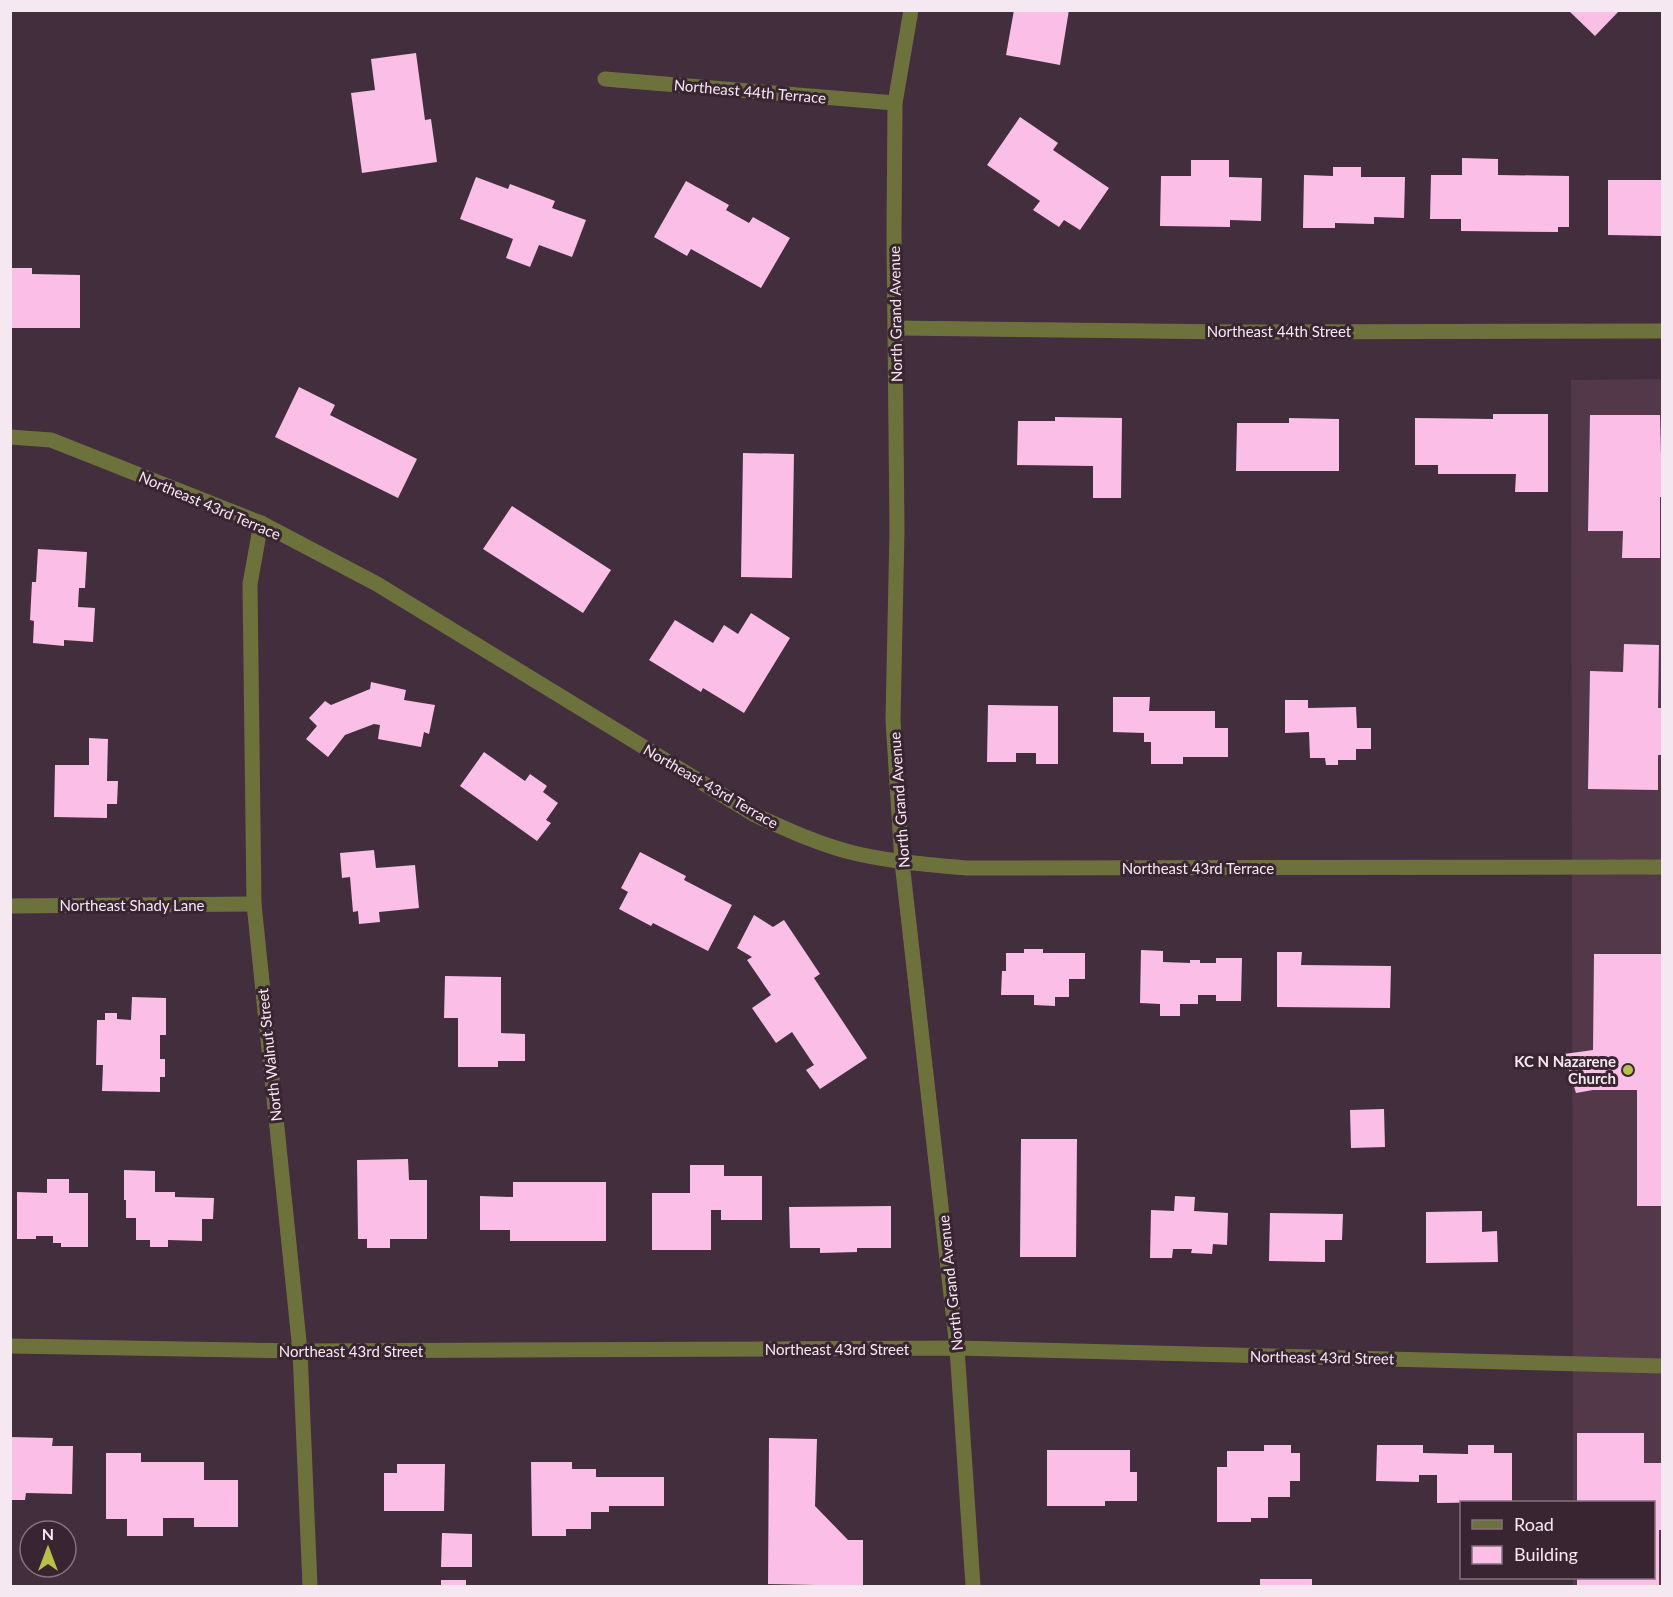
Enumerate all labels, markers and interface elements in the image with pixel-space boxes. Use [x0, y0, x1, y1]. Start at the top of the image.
street label: Northeast 44th Terrace [673, 75, 827, 107]
street label: North Grand Avenue [885, 246, 905, 382]
street label: Northeast 44th Street [1207, 322, 1352, 340]
street label: Northeast 43rd Terrace [136, 467, 284, 543]
street label: North Grand Avenue [885, 731, 913, 869]
street label: Northeast 43rd Terrace [640, 740, 782, 832]
street label: Northeast 43rd Terrace [1122, 859, 1274, 877]
street label: Northeast Shady Lane [60, 896, 205, 914]
street label: North Walnut Street [253, 987, 285, 1122]
place label: KC N Nazarene Church [1514, 1052, 1616, 1087]
marker: KC N Nazarene Church [1621, 1063, 1635, 1077]
street label: North Grand Avenue [934, 1214, 966, 1352]
street label: Northeast 43rd Street [765, 1340, 910, 1358]
street label: Northeast 43rd Street [279, 1342, 424, 1360]
street label: Northeast 43rd Street [1250, 1347, 1395, 1367]
legend [1460, 1501, 1655, 1579]
text: Road [1514, 1513, 1554, 1535]
north arrow [18, 1519, 78, 1579]
text: N [42, 1524, 54, 1543]
text: Building [1514, 1543, 1578, 1565]

